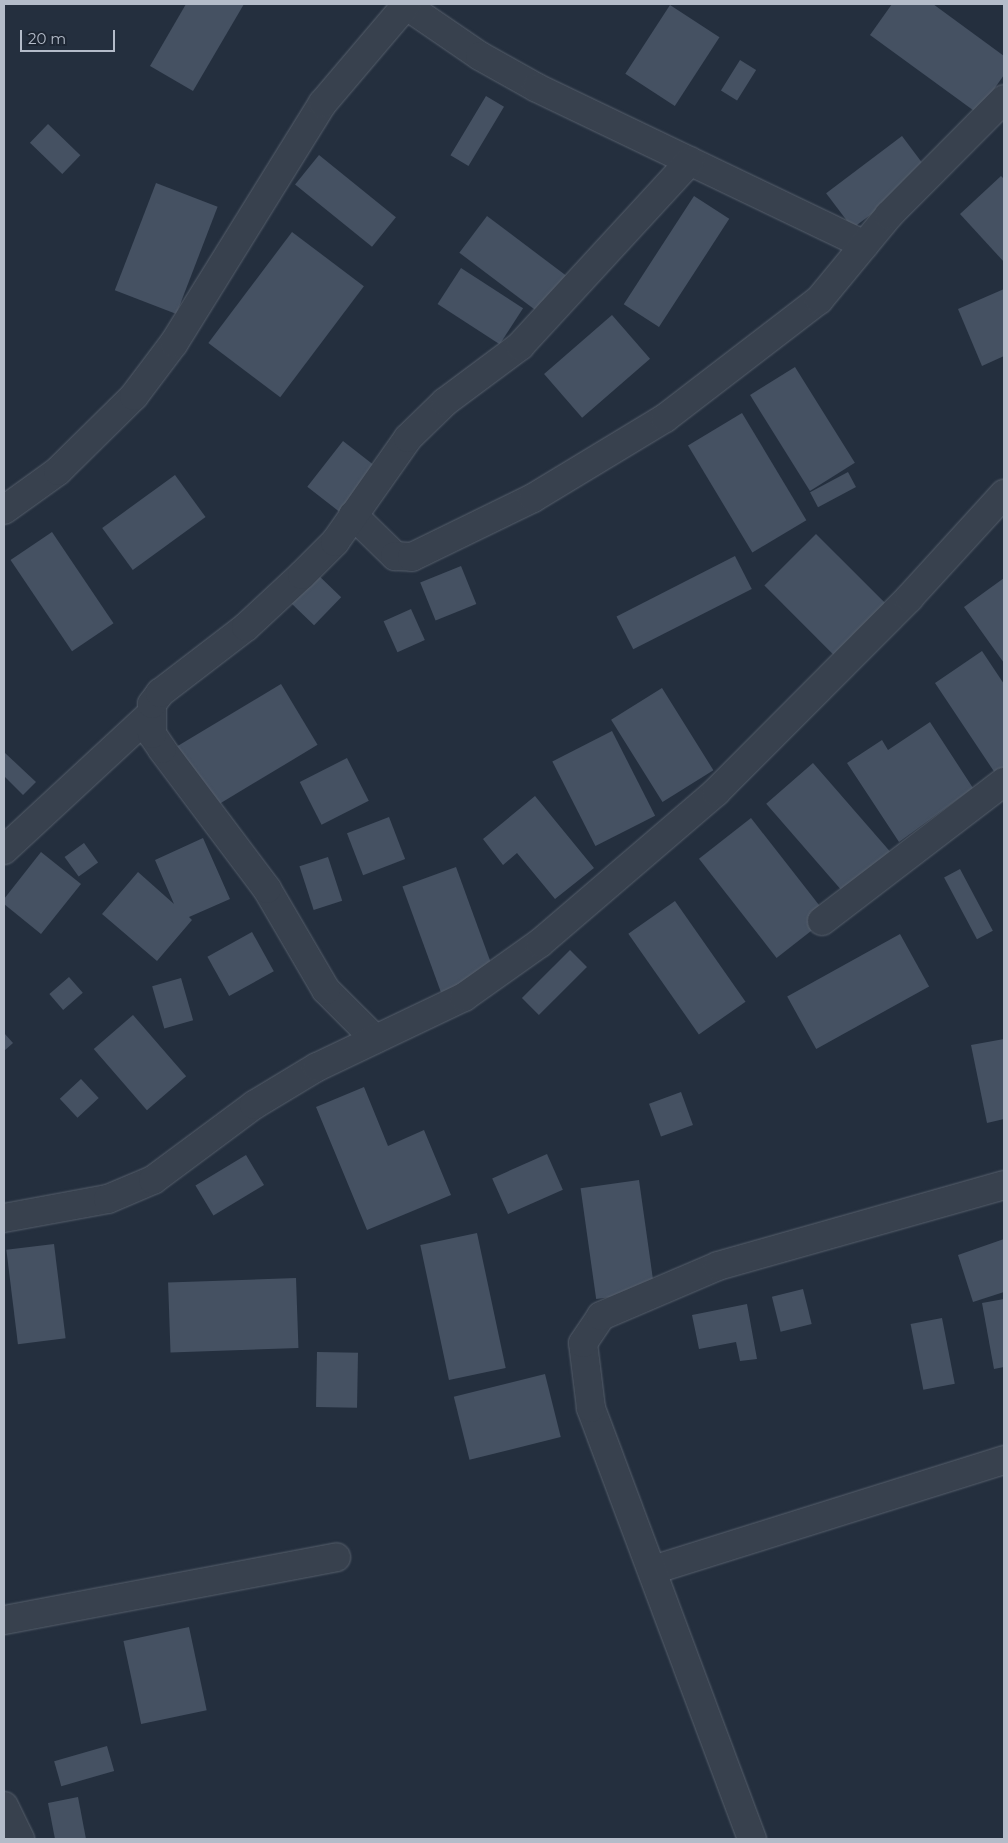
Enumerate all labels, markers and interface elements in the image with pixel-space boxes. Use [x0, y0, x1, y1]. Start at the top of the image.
scale bar [22, 20, 118, 52]
text: 20 m [28, 29, 66, 48]

